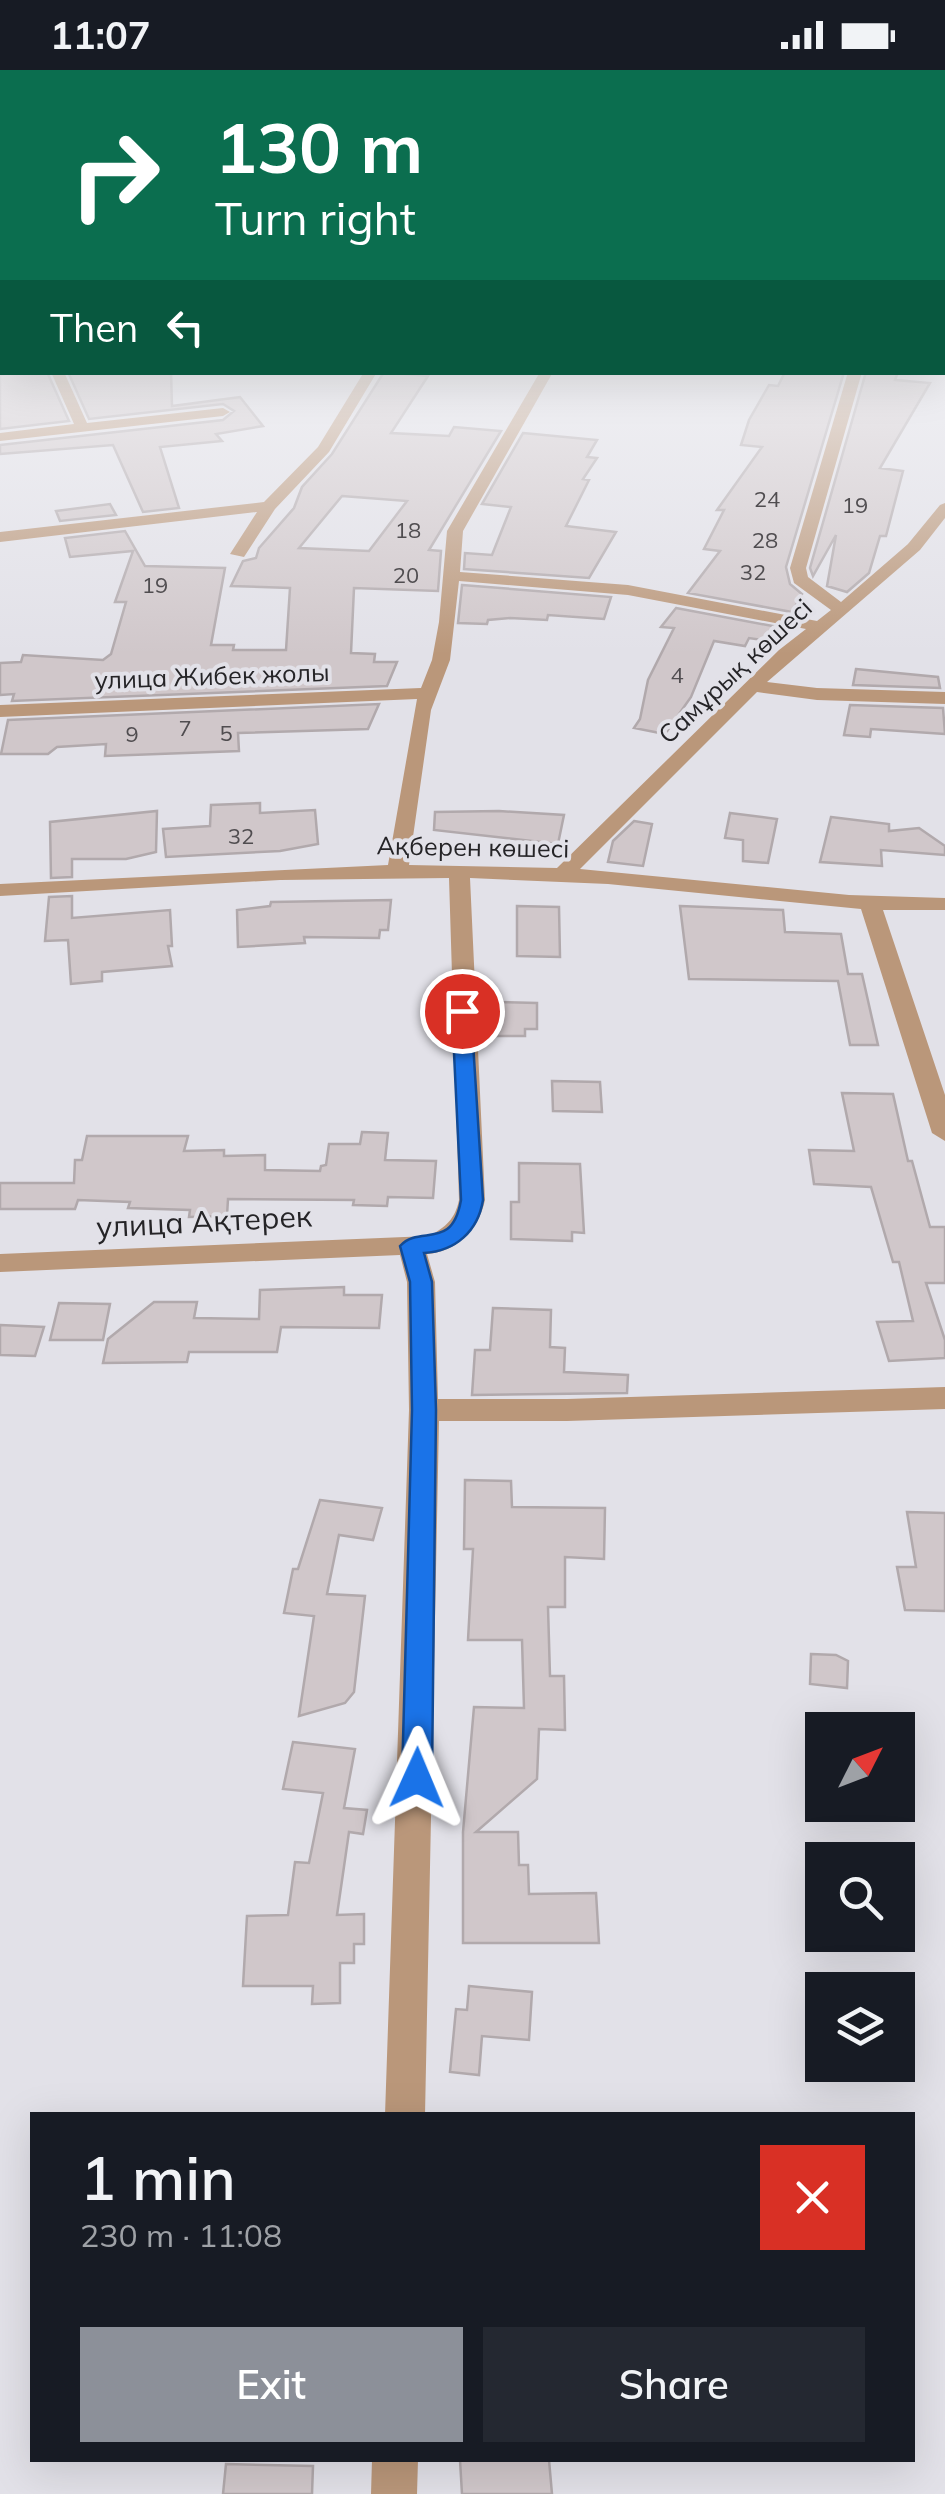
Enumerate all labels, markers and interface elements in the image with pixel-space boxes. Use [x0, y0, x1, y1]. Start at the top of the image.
text: 11:07 [50, 11, 151, 59]
text: 130 m [215, 103, 423, 191]
icon: right [50, 110, 180, 240]
text: Turn right [215, 190, 416, 246]
icon: left [158, 300, 213, 355]
text: Then [50, 304, 138, 352]
house number: 24 [754, 485, 780, 513]
house number: 19 [842, 491, 868, 519]
house number: 18 [395, 516, 421, 544]
house number: 28 [752, 526, 778, 554]
house number: 32 [740, 558, 766, 586]
house number: 20 [393, 561, 419, 589]
house number: 19 [142, 571, 168, 599]
street label: Самұрық көшесі [652, 592, 818, 750]
street label: улица Жибек жолы [94, 656, 330, 695]
house number: 4 [670, 661, 684, 689]
house number: 7 [178, 714, 192, 742]
house number: 5 [219, 719, 233, 747]
house number: 9 [125, 720, 139, 748]
house number: 32 [228, 822, 254, 850]
street label: Ақберен көшесі [376, 829, 570, 864]
pin [420, 969, 505, 1054]
icon: arrive [435, 984, 490, 1039]
street label: улица Ақтерек [95, 1196, 314, 1246]
north arrow [805, 1712, 915, 1822]
map controls [805, 1712, 915, 2082]
position arrow [365, 1726, 469, 1830]
button: search [805, 1842, 915, 1952]
button: layers [805, 1972, 915, 2082]
text: 1 min [80, 2140, 236, 2215]
button: close [760, 2145, 865, 2250]
text: 230 m · 11:08 [80, 2215, 282, 2255]
button: Exit [80, 2327, 463, 2442]
button: Share [483, 2327, 865, 2442]

